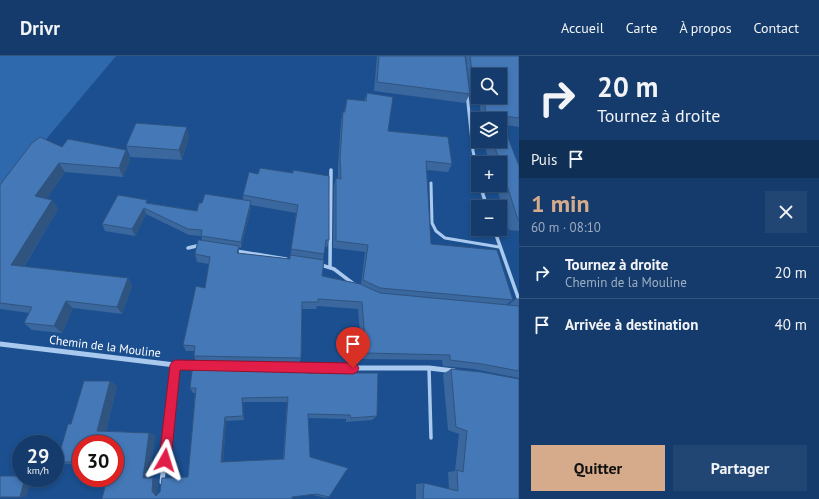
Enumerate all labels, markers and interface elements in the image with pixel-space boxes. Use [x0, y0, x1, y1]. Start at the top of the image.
text: Drivr [20, 16, 60, 40]
text: Accueil [561, 19, 604, 37]
text: Carte [626, 19, 657, 37]
text: À propos [679, 19, 732, 37]
text: Contact [754, 19, 799, 37]
map controls [471, 68, 507, 236]
button: search [471, 68, 507, 104]
text: 20 m [597, 68, 658, 105]
icon: right [531, 72, 583, 124]
text: Tournez à droite [597, 104, 720, 127]
button: layers [471, 112, 507, 148]
icon: arrive [565, 148, 587, 170]
text: Puis [531, 150, 557, 169]
button: + [471, 156, 507, 192]
text: 1 min [531, 188, 590, 219]
button: close [765, 191, 807, 233]
button: − [471, 200, 507, 236]
text: 60 m · 08:10 [531, 219, 601, 236]
text: Tournez à droite [565, 255, 668, 274]
icon: right [531, 262, 553, 284]
text: 20 m [774, 263, 807, 282]
text: Chemin de la Mouline [565, 274, 687, 291]
icon: arrive [531, 314, 553, 336]
text: Arrivée à destination [565, 315, 698, 334]
text: 40 m [774, 315, 807, 334]
pin [336, 327, 370, 368]
street label: Chemin de la Mouline [48, 332, 162, 360]
icon: arrive [342, 333, 364, 355]
speed limit sign: 30 [72, 435, 124, 487]
position arrow [144, 439, 186, 481]
text: 29 [27, 443, 49, 469]
button: Quitter [531, 445, 665, 491]
button: Partager [673, 445, 807, 491]
text: km/h [27, 464, 49, 477]

